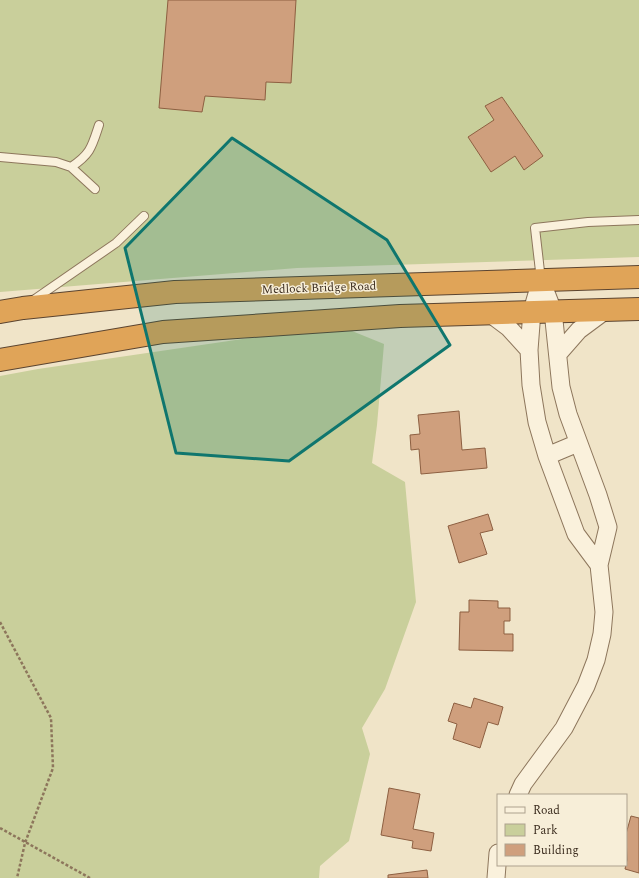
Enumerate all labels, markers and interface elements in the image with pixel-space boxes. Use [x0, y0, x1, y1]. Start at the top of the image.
street label: Medlock Bridge Road [261, 276, 377, 300]
legend [497, 794, 627, 866]
text: Road [533, 801, 560, 820]
text: Park [533, 821, 558, 840]
text: Building [533, 841, 579, 860]

